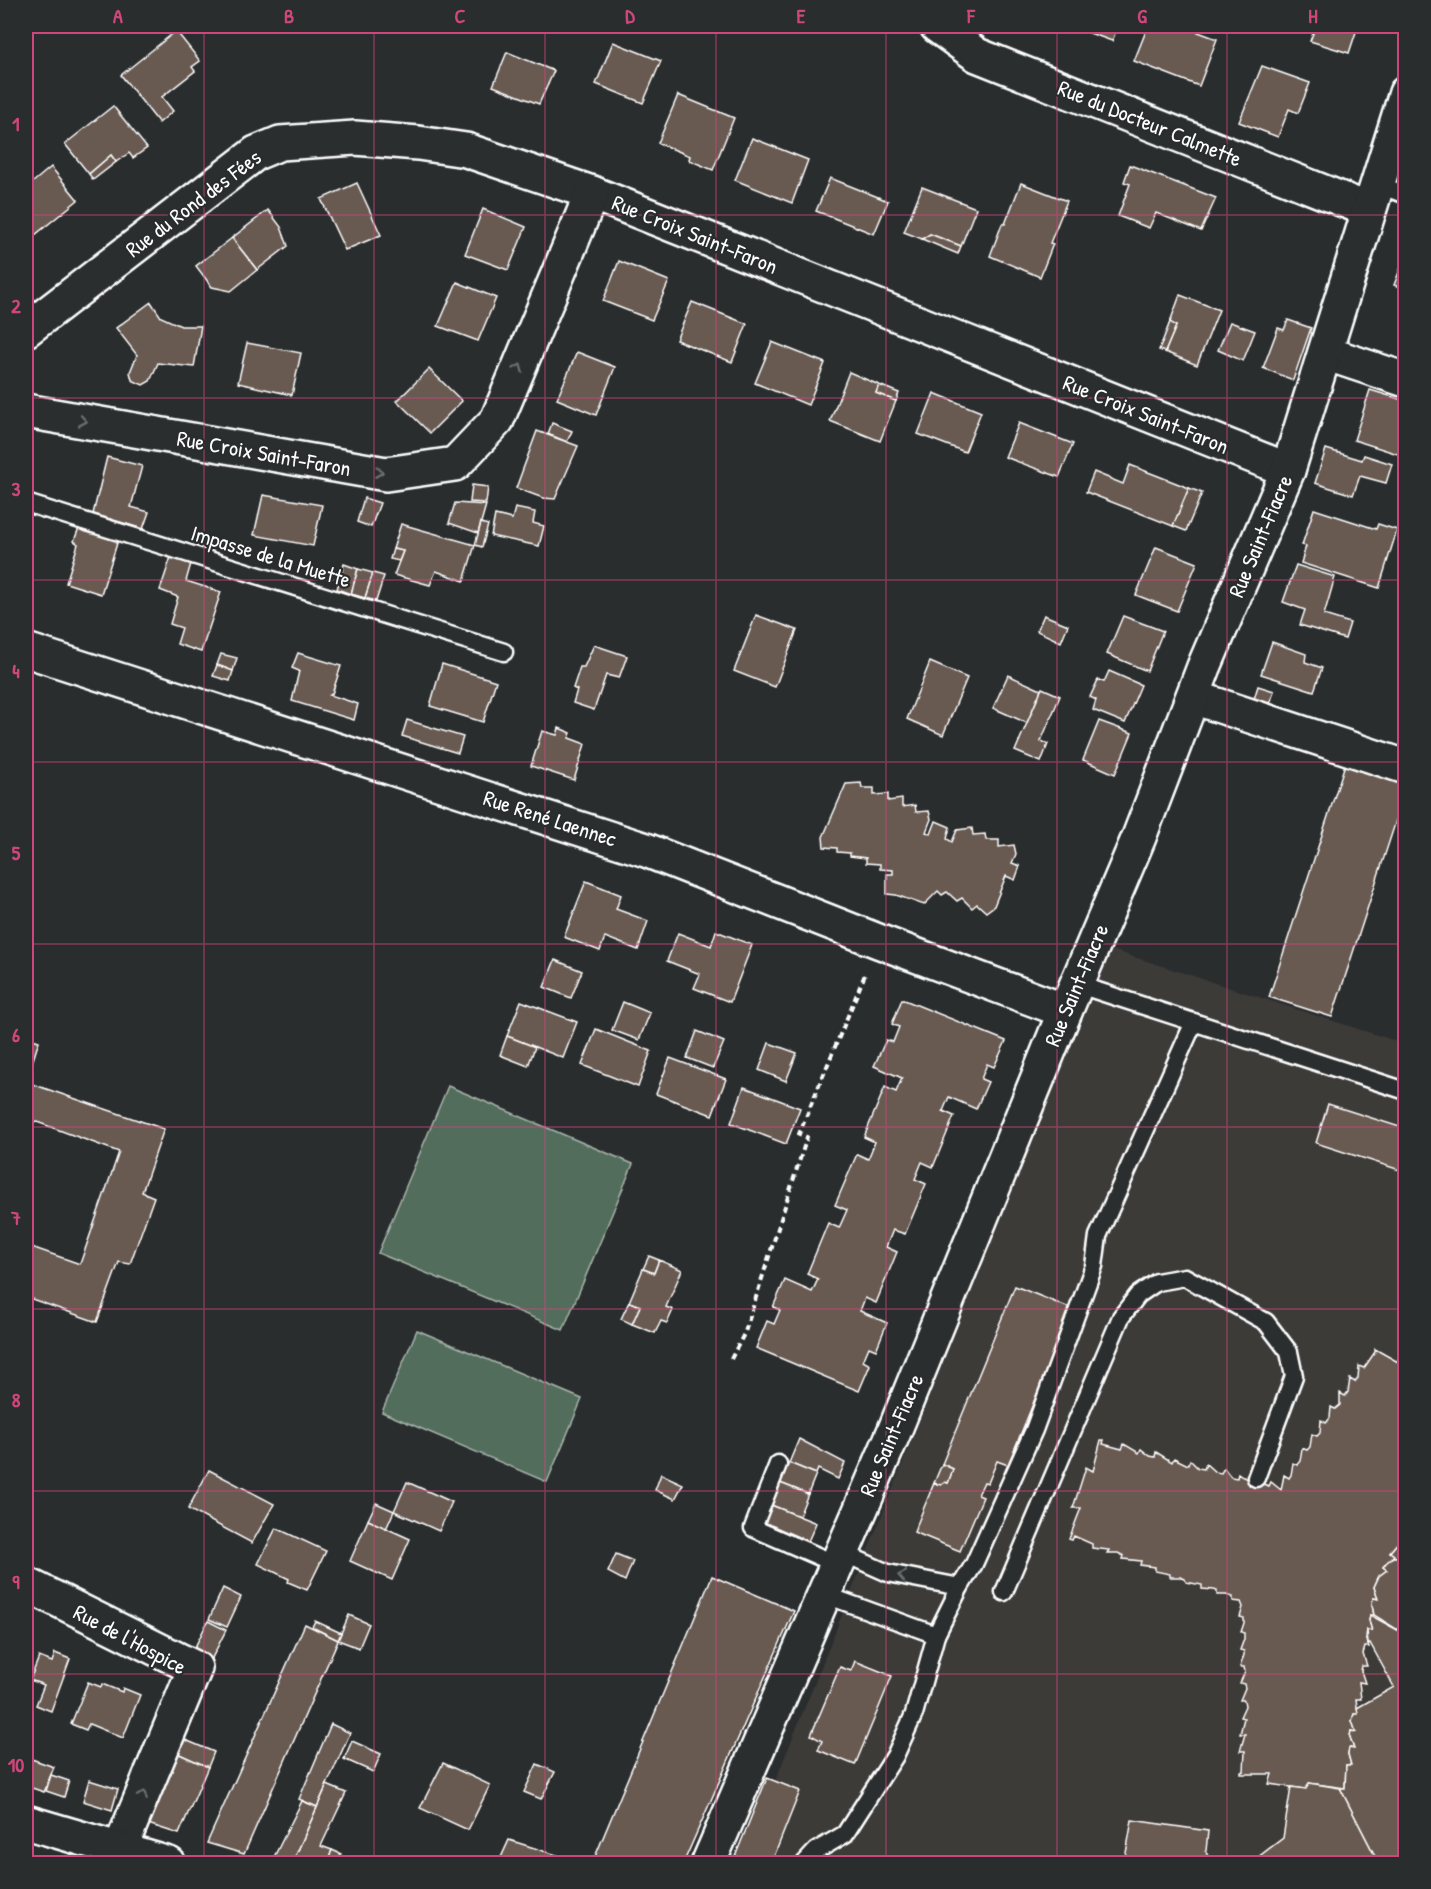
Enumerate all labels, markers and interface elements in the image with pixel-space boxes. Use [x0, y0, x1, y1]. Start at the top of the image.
text: A [113, 2, 123, 29]
text: B [284, 2, 294, 29]
text: C [455, 2, 466, 29]
text: D [625, 2, 635, 29]
text: E [797, 2, 806, 29]
text: F [966, 2, 976, 29]
text: G [1137, 2, 1147, 29]
text: H [1308, 2, 1318, 29]
street label: Rue du Docteur Calmette [1054, 72, 1247, 174]
text: 1 [12, 110, 20, 137]
street label: Rue du Rond des Fées [119, 142, 267, 264]
street label: Rue Croix Saint-Faron [608, 187, 782, 281]
text: 2 [11, 292, 21, 319]
one-way arrow [512, 363, 524, 374]
street label: Rue Croix Saint-Faron [1059, 367, 1233, 461]
one-way arrow [78, 415, 88, 427]
street label: Rue Croix Saint-Faron [175, 423, 353, 483]
one-way arrow [374, 465, 383, 478]
street label: Rue Saint-Fiacre [1221, 470, 1299, 602]
text: 3 [12, 475, 21, 502]
street label: Impasse de la Muette [188, 517, 355, 595]
text: 4 [12, 657, 20, 684]
street label: Rue René Laennec [480, 782, 621, 854]
text: 5 [12, 839, 21, 866]
street label: Rue Saint-Fiacre [1037, 919, 1115, 1051]
text: 6 [12, 1021, 20, 1048]
text: 7 [10, 1204, 21, 1231]
street label: Rue Saint-Fiacre [852, 1369, 930, 1501]
text: 8 [12, 1386, 21, 1413]
text: 9 [12, 1568, 20, 1595]
one-way arrow [898, 1570, 908, 1583]
street label: Rue de l'Hospice [68, 1597, 192, 1681]
text: 10 [8, 1751, 24, 1778]
one-way arrow [136, 1790, 148, 1801]

